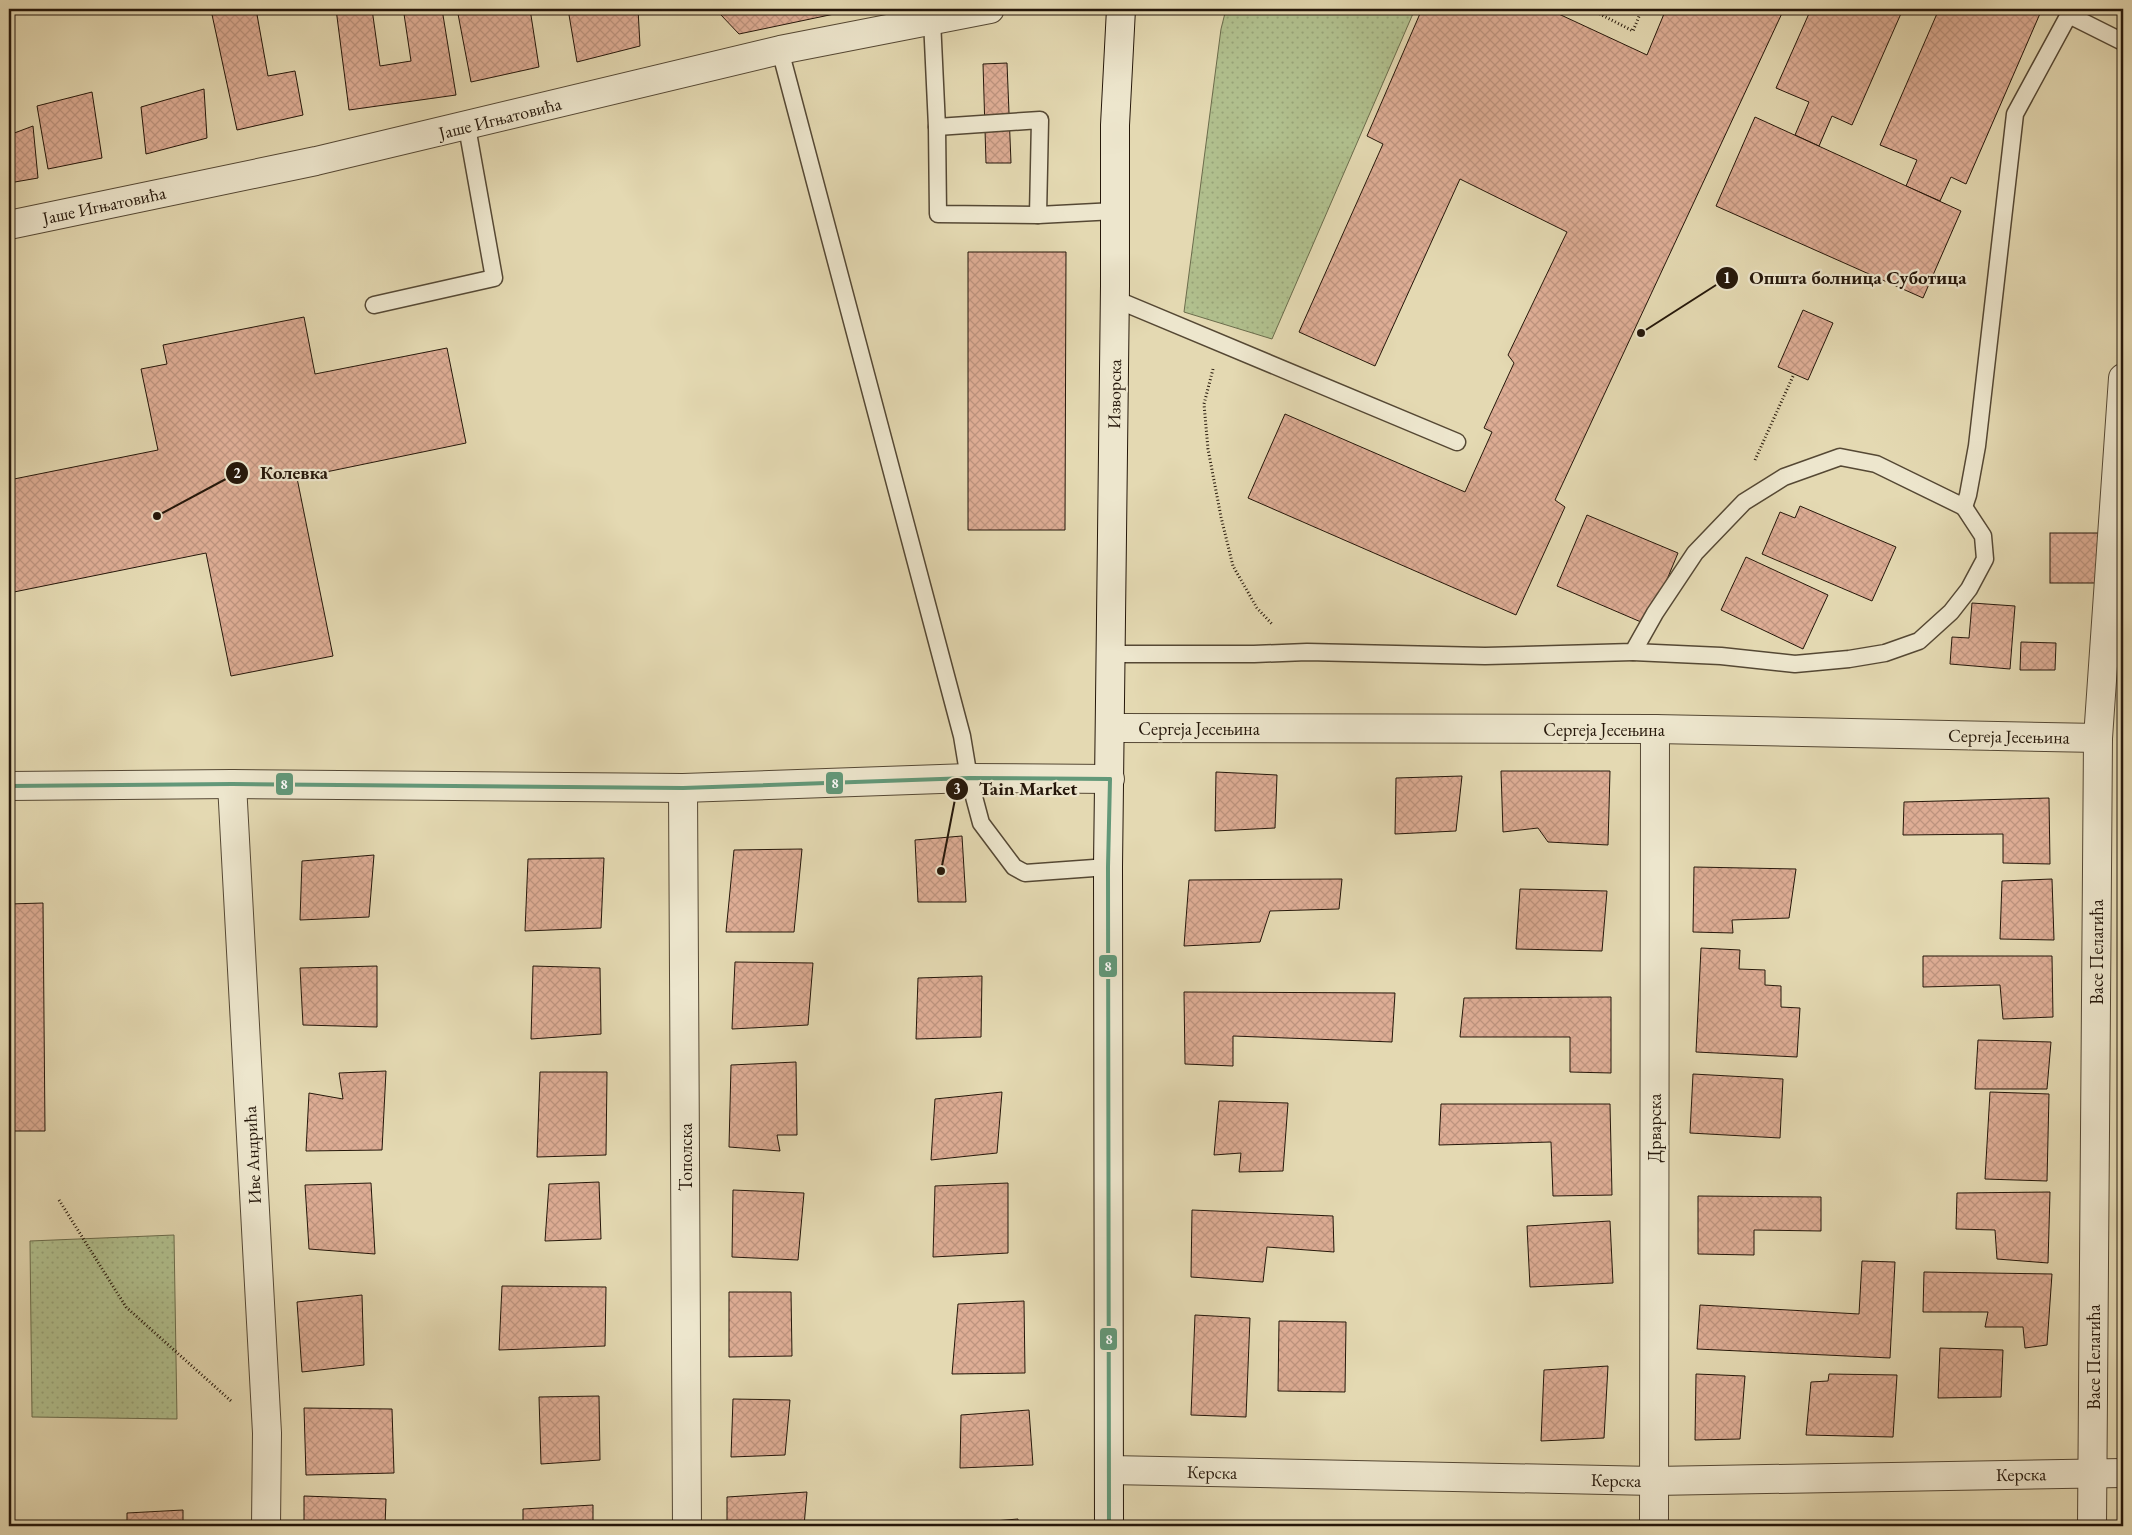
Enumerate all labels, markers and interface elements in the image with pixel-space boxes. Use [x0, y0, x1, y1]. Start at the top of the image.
street label: Јаше Игњатовића [434, 91, 565, 145]
street label: Јаше Игњатовића [38, 181, 169, 230]
callout: Општа болница Суботица [1714, 261, 1976, 295]
text: Општа болница Суботица [1749, 265, 1967, 290]
text: 1 [1723, 268, 1731, 287]
street label: Изворска [1102, 358, 1126, 429]
callout: Колевка [225, 456, 338, 490]
text: Колевка [260, 460, 329, 485]
text: 2 [233, 463, 241, 482]
street label: Сергеја Јесењина [1138, 717, 1261, 740]
street label: Сергеја Јесењина [1543, 718, 1666, 741]
street label: Сергеја Јесењина [1948, 723, 2071, 749]
line badge: 8 [825, 771, 844, 795]
line badge: 8 [275, 772, 294, 796]
callout: Tain Market [944, 772, 1088, 806]
text: 8 [831, 774, 839, 792]
text: 8 [280, 775, 288, 793]
text: Tain Market [979, 776, 1077, 801]
text: 3 [953, 779, 961, 798]
street label: Васе Пелагића [2085, 898, 2108, 1005]
line badge: 8 [1098, 954, 1118, 978]
text: 8 [1104, 957, 1112, 975]
street label: Дрварска [1643, 1093, 1666, 1162]
street label: Иве Андрића [238, 1105, 266, 1205]
street label: Тополска [674, 1122, 697, 1191]
street label: Васе Пелагића [2082, 1303, 2105, 1410]
line badge: 8 [1099, 1327, 1118, 1351]
text: 8 [1105, 1330, 1113, 1348]
street label: Керска [1187, 1460, 1238, 1484]
street label: Керска [1996, 1462, 2047, 1486]
street label: Керска [1591, 1468, 1642, 1492]

